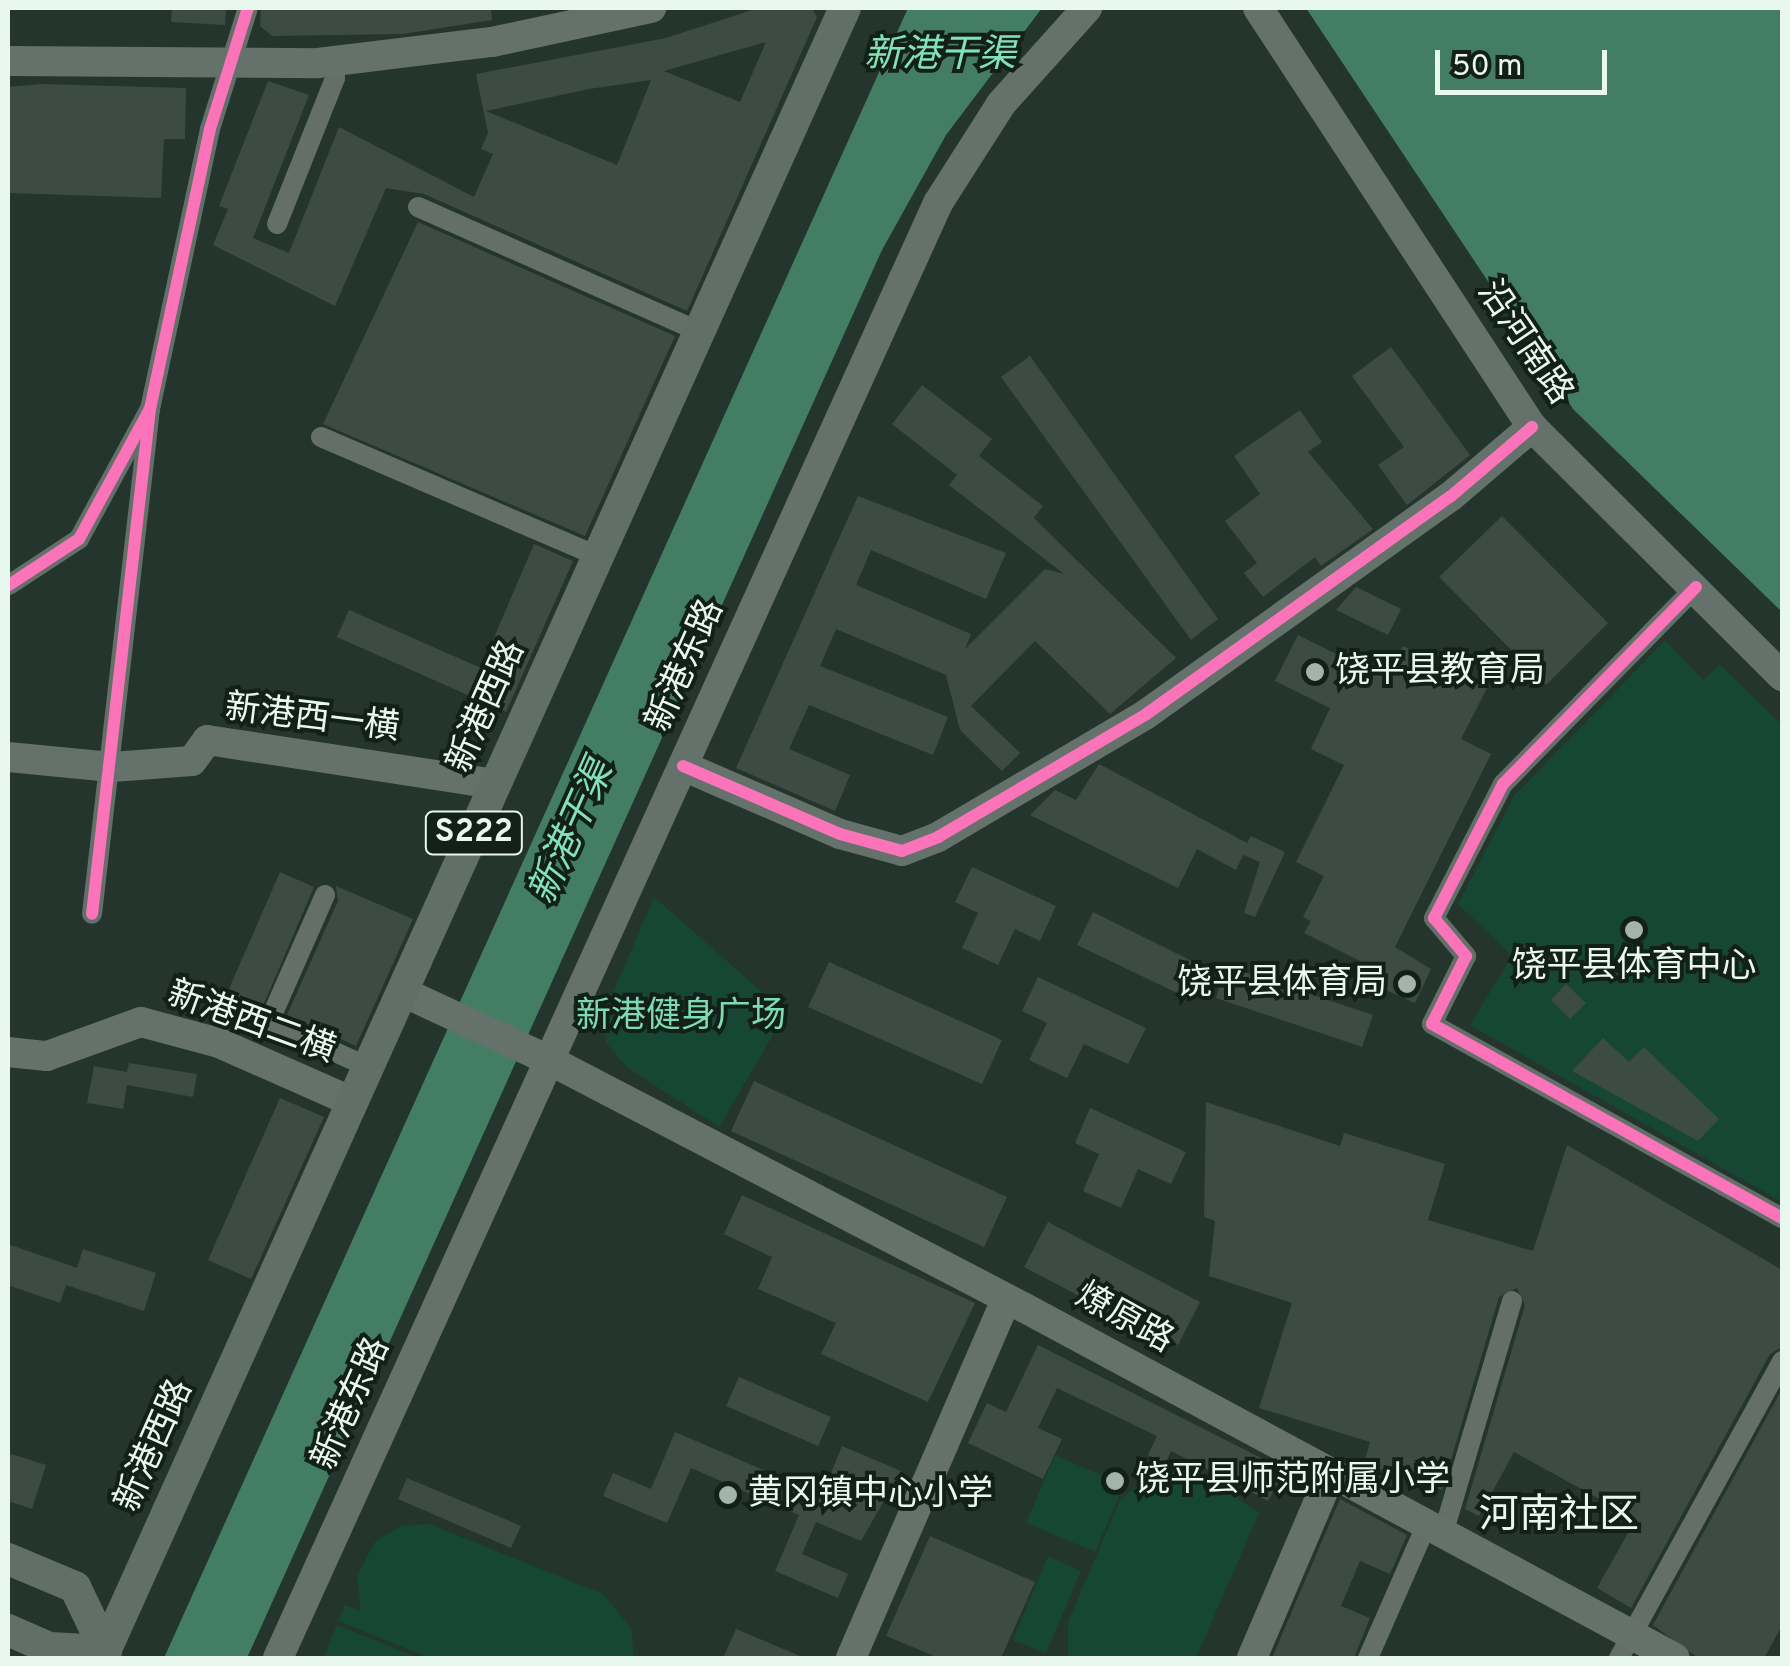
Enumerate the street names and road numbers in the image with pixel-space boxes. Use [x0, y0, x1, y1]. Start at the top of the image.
street label: 沿河南路 [1467, 273, 1581, 413]
street label: 新港东路 [638, 594, 734, 738]
street label: 新港西路 [439, 635, 535, 779]
street label: 新港西一横 [223, 687, 401, 751]
road number: S222 [424, 806, 524, 860]
street label: 新港西二横 [162, 973, 340, 1073]
street label: 燎原路 [1068, 1275, 1180, 1363]
street label: 新港东路 [304, 1332, 400, 1476]
street label: 新港西路 [107, 1374, 203, 1518]

